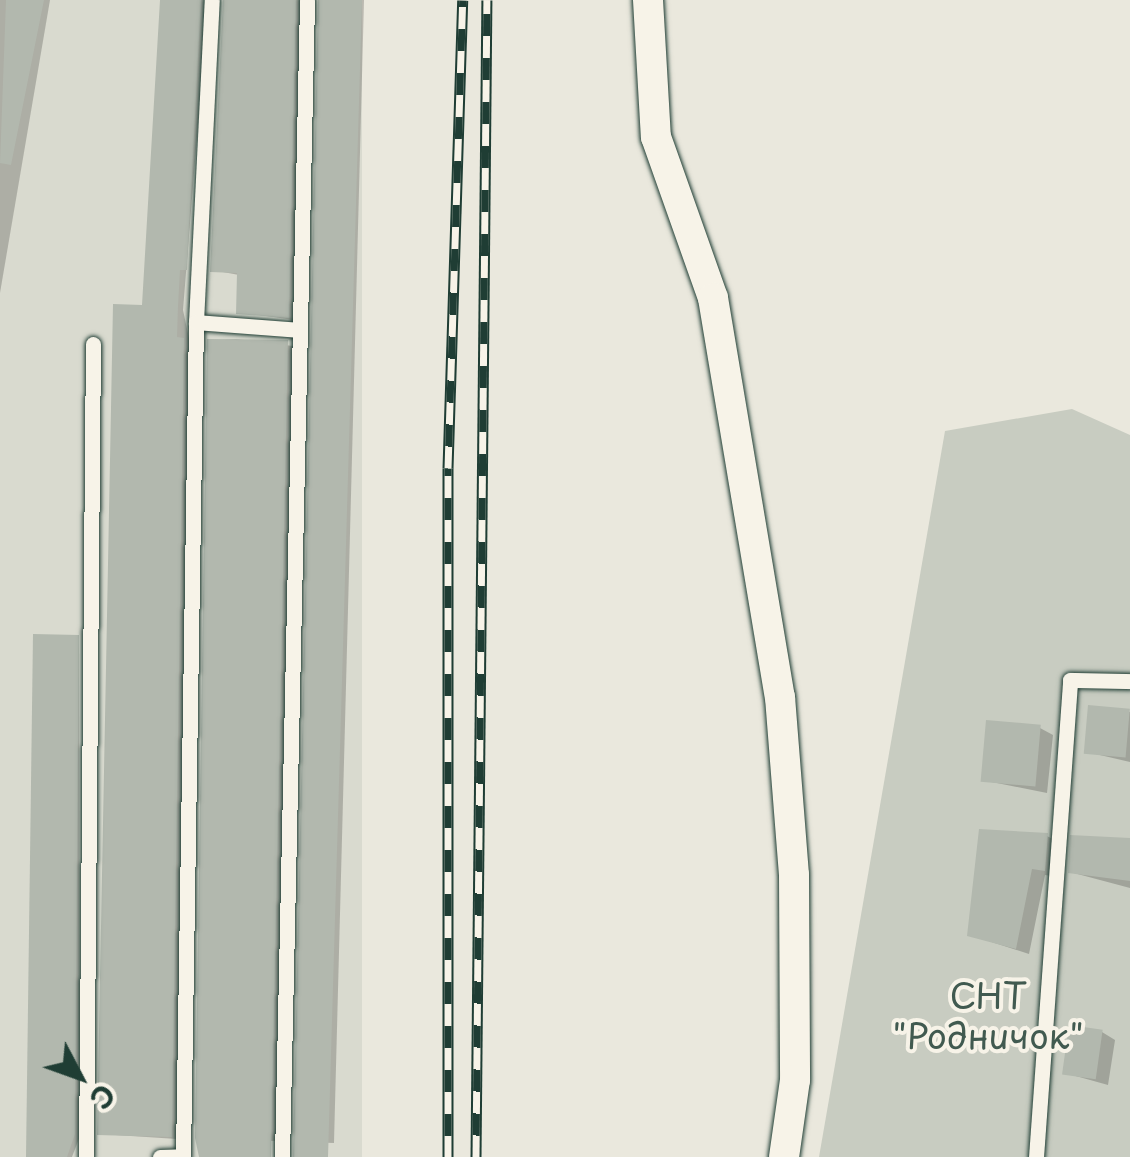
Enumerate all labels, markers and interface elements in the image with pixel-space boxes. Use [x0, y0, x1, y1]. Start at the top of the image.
park label: СНТ "Родничок" [892, 974, 1084, 1056]
north arrow [30, 1027, 130, 1127]
text: С [80, 1075, 126, 1119]

